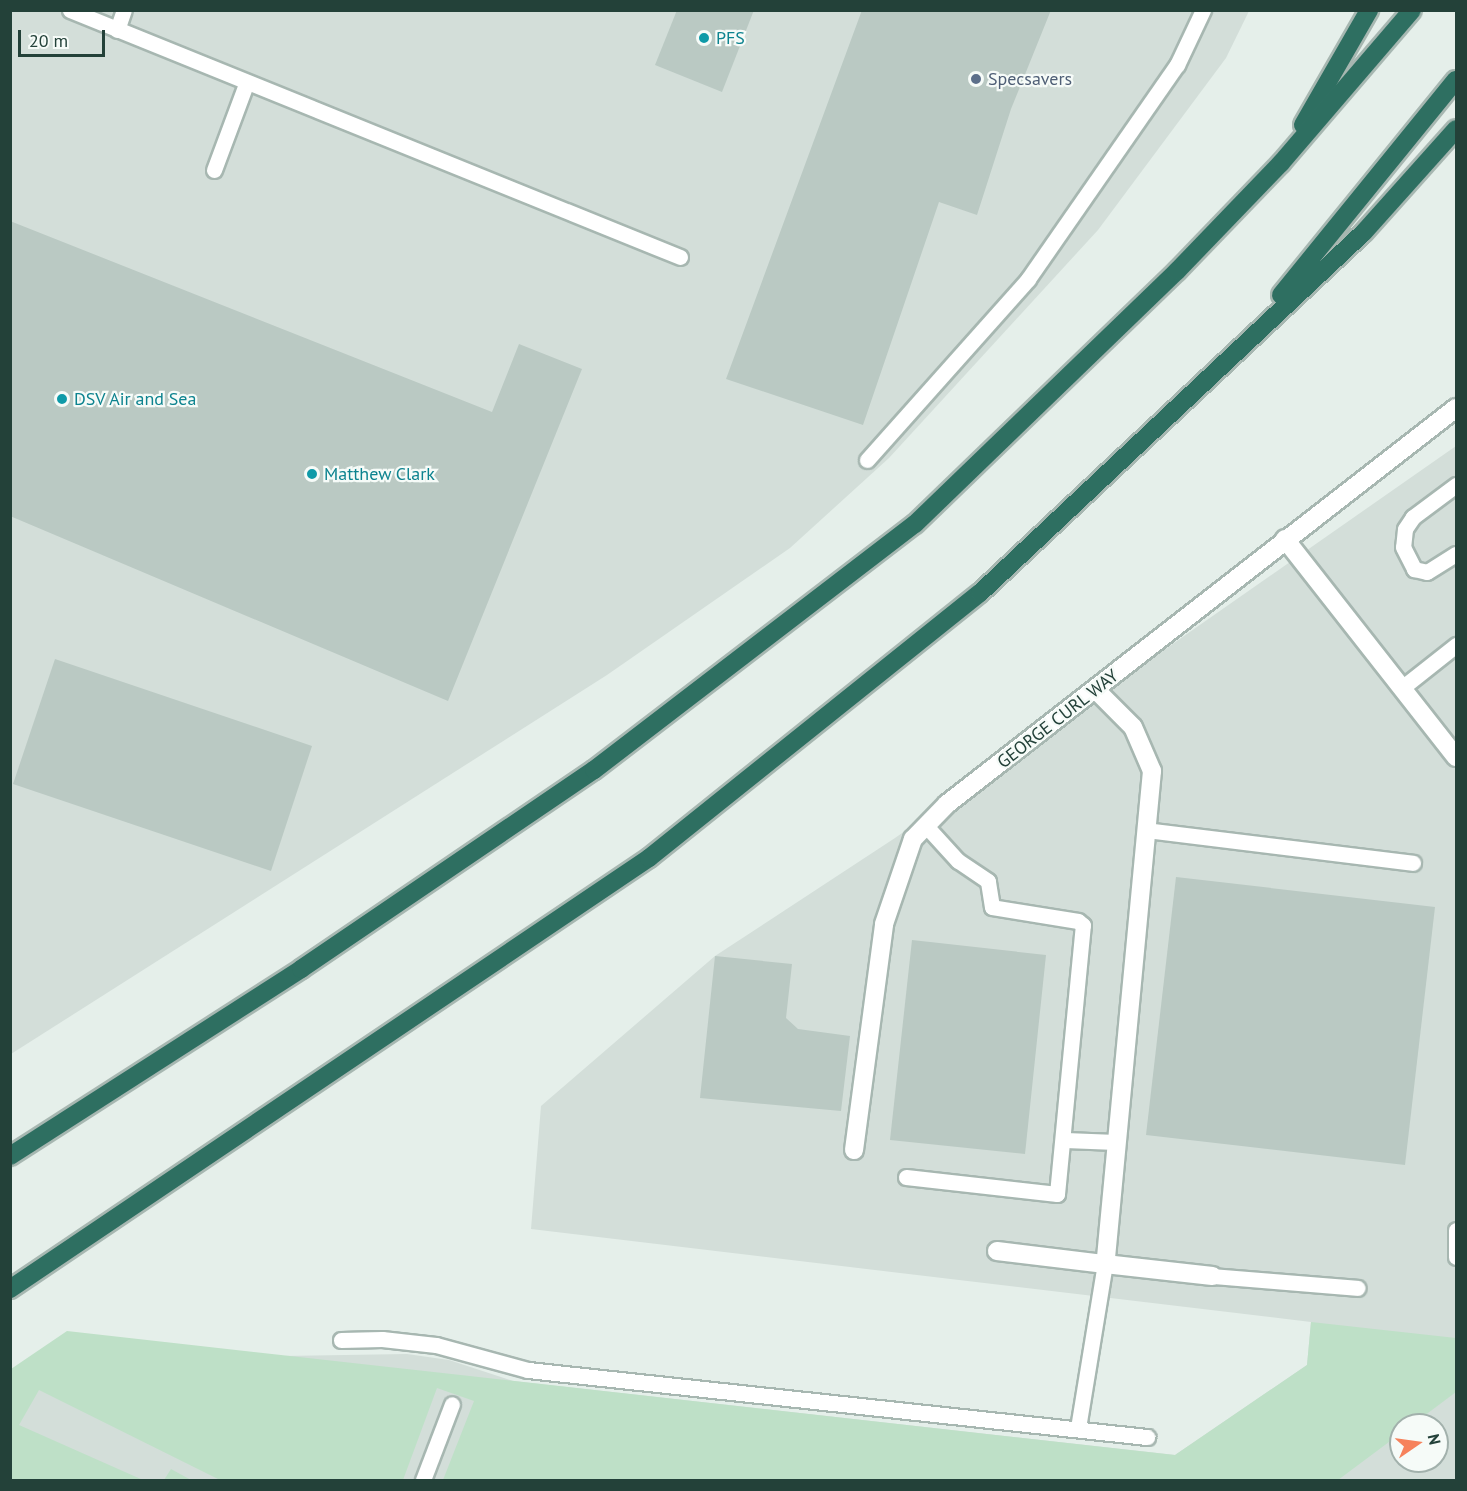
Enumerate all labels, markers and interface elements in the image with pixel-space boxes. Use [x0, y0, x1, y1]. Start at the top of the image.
scale bar [21, 18, 108, 56]
place label: PFS [716, 27, 745, 49]
text: 20 m [29, 29, 68, 52]
marker: PFS [697, 31, 711, 45]
place label: Specsavers [988, 68, 1072, 90]
marker: Specsavers [969, 72, 983, 86]
place label: DSV Air and Sea [74, 388, 198, 410]
marker: DSV Air and Sea [55, 392, 69, 406]
place label: Matthew Clark [324, 463, 435, 485]
marker: Matthew Clark [305, 467, 319, 481]
street label: GEORGE CURL WAY [993, 665, 1123, 773]
north arrow [1389, 1413, 1449, 1473]
text: N [1424, 1432, 1446, 1447]

